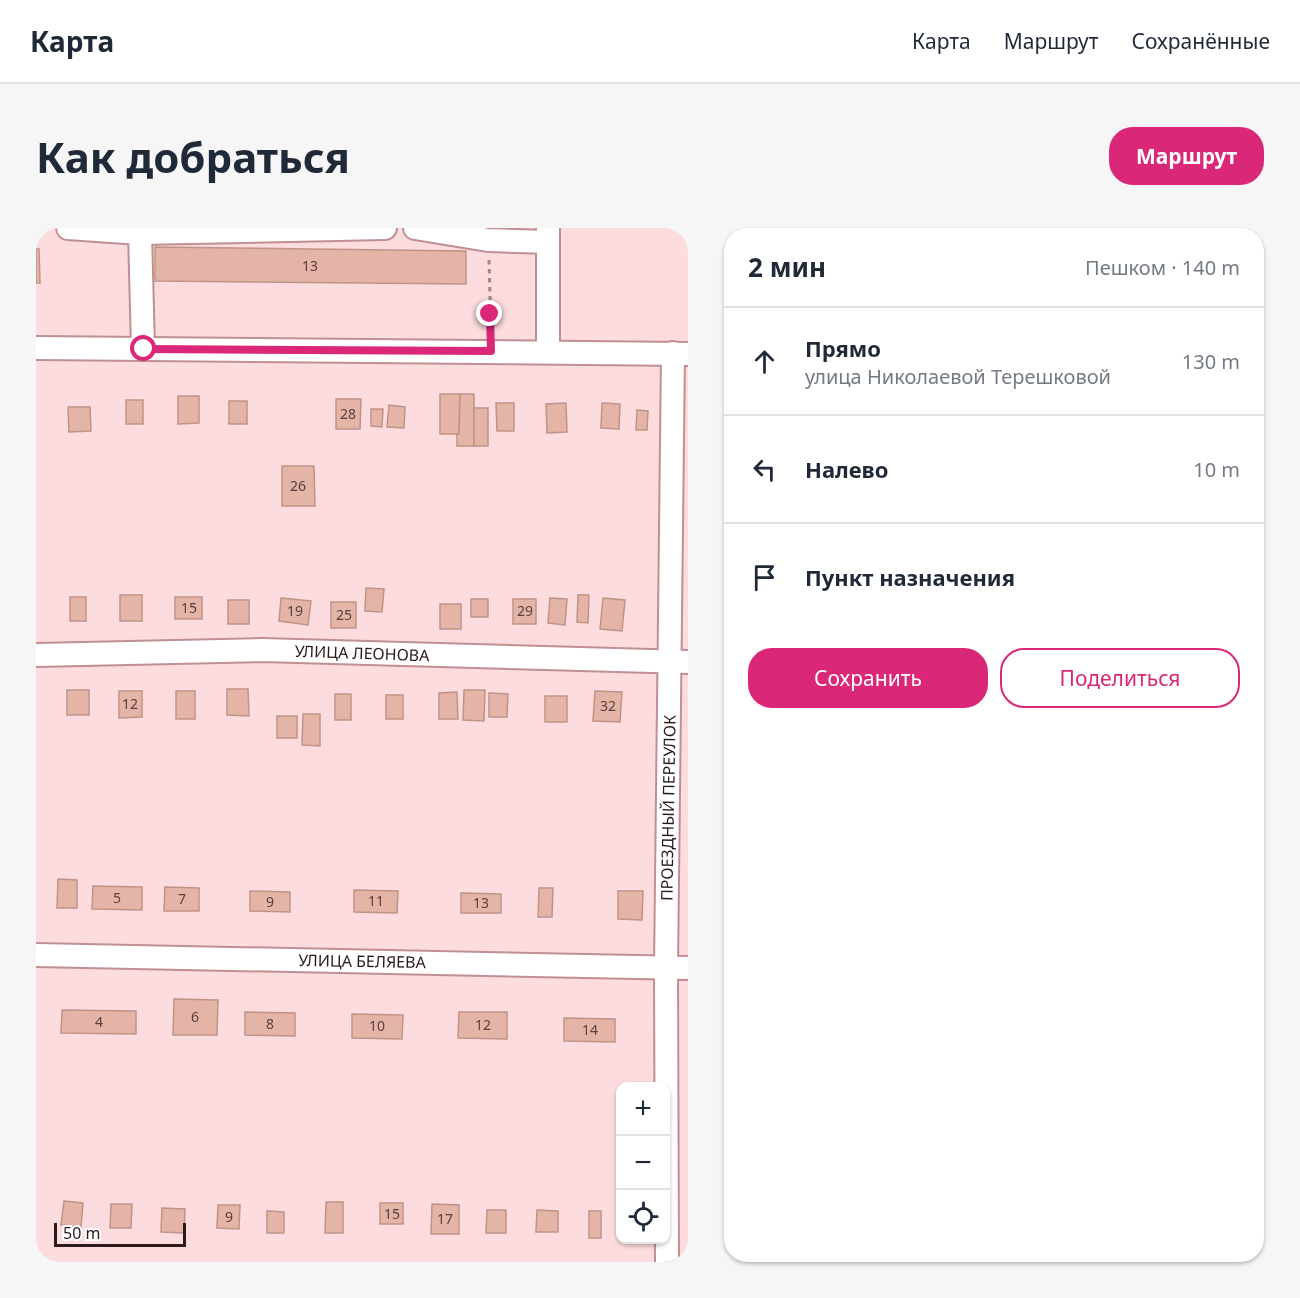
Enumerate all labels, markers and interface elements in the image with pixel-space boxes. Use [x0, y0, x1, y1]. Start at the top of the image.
text: Карта [30, 22, 114, 60]
text: Карта [912, 27, 971, 55]
text: Маршрут [1004, 27, 1099, 55]
text: Сохранённые [1132, 27, 1270, 55]
button: Маршрут [1109, 127, 1264, 185]
text: Как добраться [36, 128, 350, 185]
text: 2 мин [748, 249, 826, 285]
text: Пешком · 140 m [1085, 254, 1240, 281]
house number: 13 [302, 256, 318, 275]
route end [476, 300, 502, 326]
text: Прямо [805, 333, 881, 363]
route start [130, 335, 156, 361]
icon: ahead [748, 345, 781, 378]
text: 130 m [1182, 348, 1240, 375]
text: улица Николаевой Терешковой [805, 363, 1111, 390]
house number: 28 [340, 404, 356, 423]
icon: left [748, 453, 781, 486]
text: Налево [805, 454, 888, 484]
text: 10 m [1193, 456, 1240, 483]
house number: 26 [290, 476, 306, 495]
icon: arrive [748, 561, 781, 594]
text: Пункт назначения [805, 562, 1015, 592]
house number: 15 [181, 598, 197, 617]
house number: 19 [287, 601, 303, 620]
house number: 29 [517, 601, 533, 620]
house number: 25 [336, 605, 352, 624]
street label: УЛИЦА ЛЕОНОВА [294, 640, 431, 666]
button: Сохранить [748, 648, 988, 708]
button: Поделиться [1000, 648, 1240, 708]
house number: 12 [122, 694, 138, 713]
house number: 32 [600, 696, 616, 715]
street label: ПРОЕЗДНЫЙ ПЕРЕУЛОК [655, 715, 681, 901]
house number: 5 [113, 888, 121, 907]
house number: 7 [178, 889, 186, 908]
house number: 11 [368, 891, 384, 910]
house number: 9 [266, 892, 274, 911]
house number: 13 [473, 893, 489, 912]
street label: УЛИЦА БЕЛЯЕВА [298, 949, 427, 973]
house number: 6 [191, 1007, 199, 1026]
house number: 4 [95, 1012, 103, 1031]
house number: 8 [266, 1014, 274, 1033]
house number: 12 [475, 1015, 491, 1034]
house number: 10 [369, 1016, 385, 1035]
house number: 14 [582, 1020, 598, 1039]
map controls [616, 1082, 670, 1244]
button: + [616, 1082, 670, 1136]
button: − [616, 1136, 670, 1190]
button: locate [616, 1190, 670, 1244]
house number: 15 [384, 1204, 400, 1223]
house number: 9 [225, 1207, 233, 1226]
house number: 17 [437, 1209, 453, 1228]
scale bar [54, 1220, 186, 1248]
text: 50 m [63, 1222, 100, 1244]

